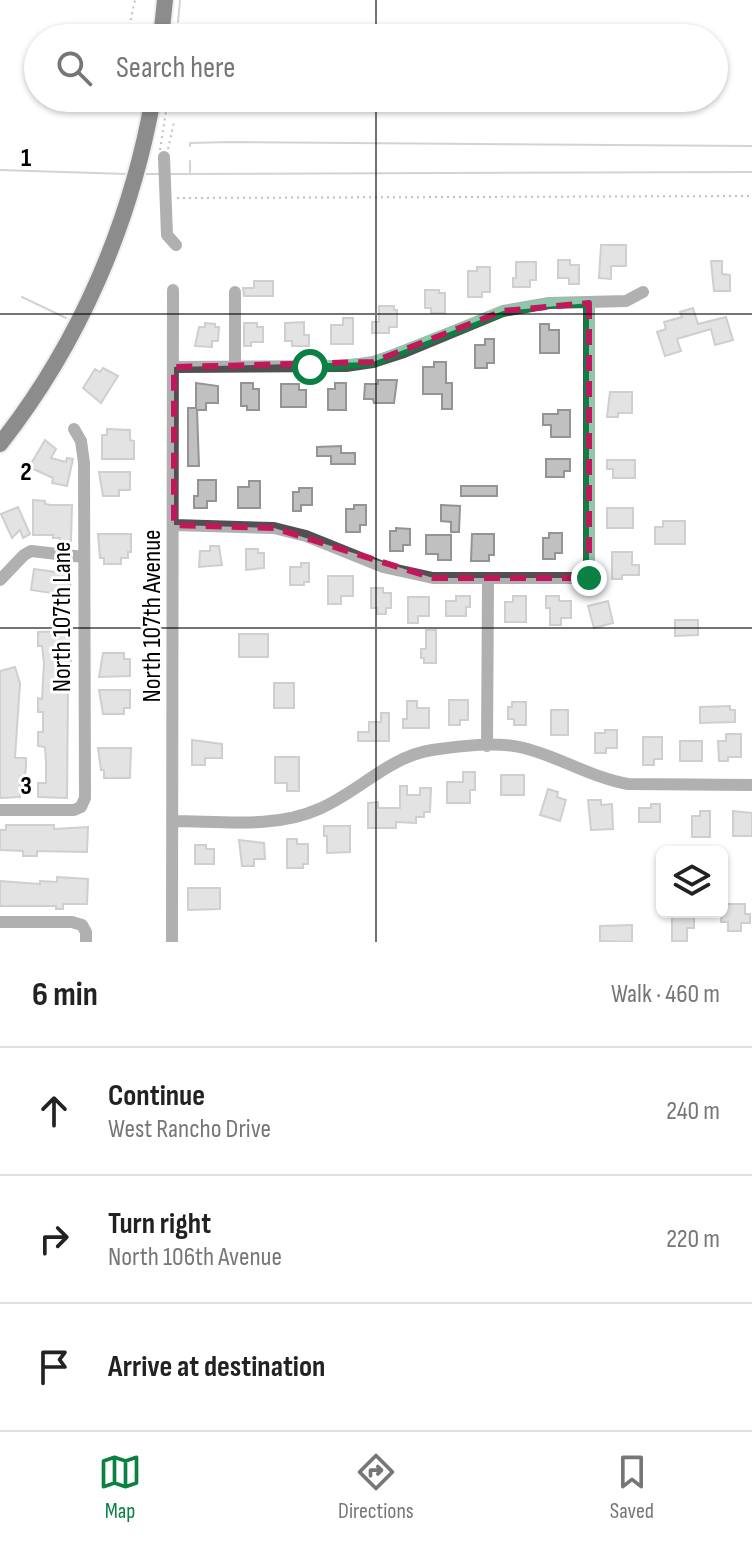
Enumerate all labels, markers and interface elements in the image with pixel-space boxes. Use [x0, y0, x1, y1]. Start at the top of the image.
search box [24, 24, 728, 112]
icon: search [52, 46, 96, 90]
text: Search here [116, 50, 235, 86]
text: 1 [21, 143, 31, 174]
route start [292, 349, 328, 385]
text: 2 [20, 457, 32, 488]
street label: North 107th Avenue [137, 529, 168, 703]
street label: North 107th Lane [47, 542, 78, 692]
route end [571, 560, 607, 596]
text: 3 [20, 771, 32, 802]
map controls [656, 846, 728, 918]
button: layers [656, 846, 728, 918]
text: 6 min [32, 974, 98, 1015]
text: Walk · 460 m [611, 979, 720, 1010]
text: Continue [108, 1078, 205, 1114]
icon: ahead [32, 1089, 76, 1133]
text: 240 m [666, 1096, 720, 1127]
text: West Rancho Drive [108, 1114, 271, 1145]
text: Turn right [108, 1206, 211, 1242]
icon: right [32, 1217, 76, 1261]
text: 220 m [666, 1224, 720, 1255]
text: North 106th Avenue [108, 1242, 282, 1273]
icon: arrive [32, 1345, 76, 1389]
text: Arrive at destination [108, 1349, 325, 1385]
tab: Map [98, 1450, 142, 1525]
tab: Directions [338, 1450, 414, 1525]
tab: Saved [610, 1450, 654, 1525]

